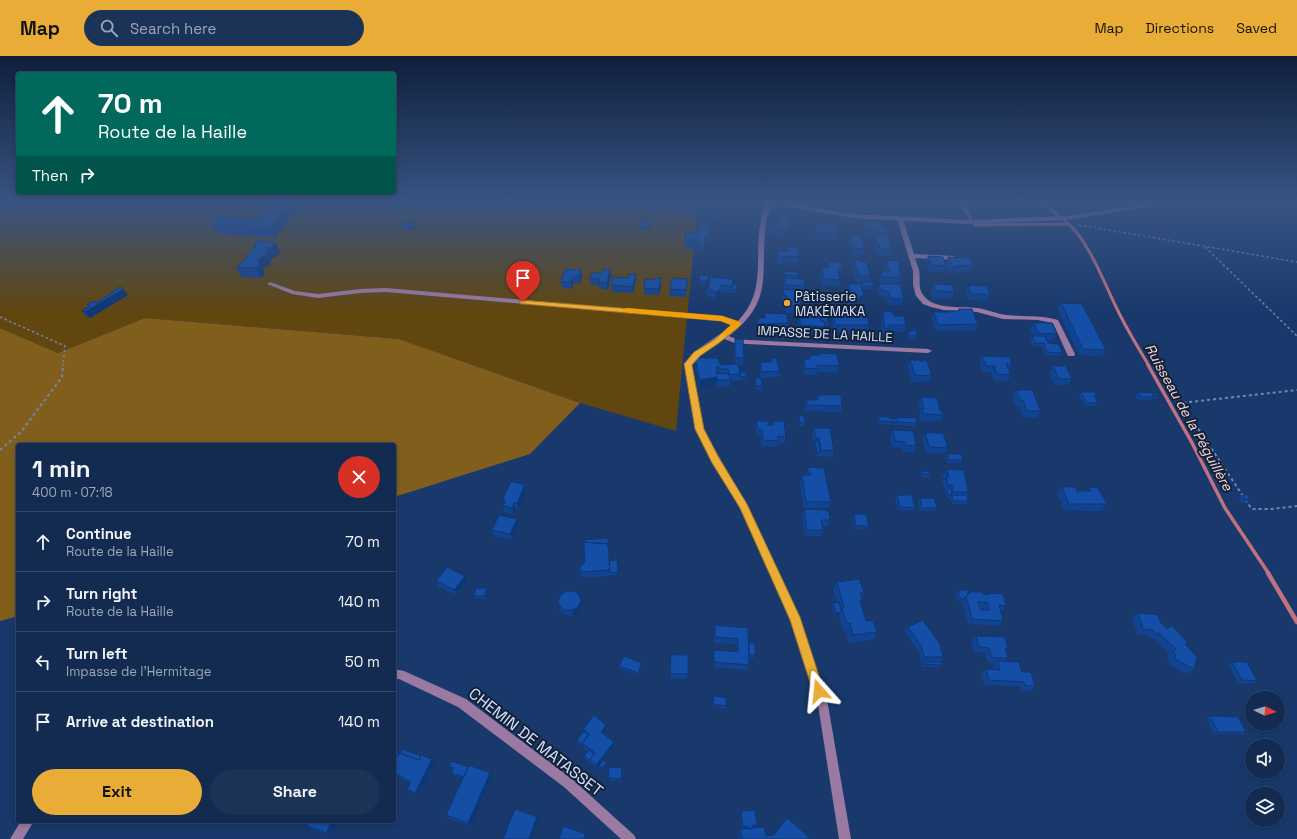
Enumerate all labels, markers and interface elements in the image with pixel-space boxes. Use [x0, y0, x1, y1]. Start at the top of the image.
search box [84, 10, 364, 46]
text: Map [20, 16, 60, 41]
icon: search [98, 17, 120, 39]
text: Search here [130, 19, 216, 38]
text: Map [1094, 19, 1124, 37]
text: Directions [1146, 19, 1214, 37]
text: Saved [1236, 19, 1277, 37]
text: 70 m [98, 85, 163, 121]
icon: ahead [32, 88, 84, 140]
text: Route de la Haille [98, 120, 247, 143]
icon: right [76, 164, 98, 186]
text: Then [32, 166, 68, 185]
pin [506, 261, 540, 302]
icon: arrive [512, 267, 534, 289]
place label: Pâtisserie MAKÉMAKA [795, 288, 865, 320]
marker: Pâtisserie MAKÉMAKA [782, 298, 792, 308]
street label: IMPASSE DE LA HAILLE [757, 322, 893, 346]
water label: Ruisseau de la Péguillère [1141, 340, 1237, 494]
text: 1 min [32, 453, 91, 484]
button: close [338, 456, 380, 498]
text: 400 m · 07:18 [32, 484, 113, 501]
text: Continue [66, 524, 132, 543]
icon: ahead [32, 531, 54, 553]
text: 70 m [345, 532, 380, 551]
text: Route de la Haille [66, 543, 174, 560]
text: Turn right [66, 584, 137, 603]
icon: right [32, 591, 54, 613]
text: 140 m [338, 592, 380, 611]
text: Route de la Haille [66, 603, 174, 620]
text: Turn left [66, 644, 128, 663]
icon: left [32, 651, 54, 673]
text: 50 m [345, 652, 380, 671]
text: Impasse de l'Hermitage [66, 663, 212, 680]
position arrow [798, 670, 840, 712]
street label: CHEMIN DE MATASSET [465, 683, 607, 801]
north arrow [1245, 691, 1285, 731]
map controls [1245, 691, 1285, 827]
icon: arrive [32, 711, 54, 733]
text: Arrive at destination [66, 712, 214, 731]
text: 140 m [338, 712, 380, 731]
button: sound [1245, 739, 1285, 779]
button: Exit [32, 769, 202, 815]
button: Share [210, 769, 380, 815]
button: layers [1245, 787, 1285, 827]

